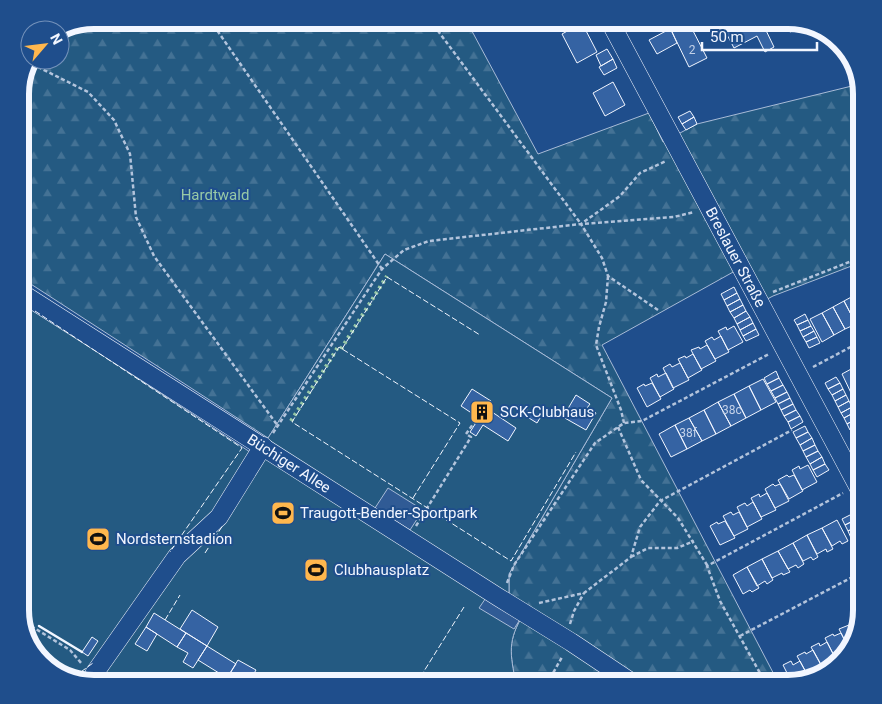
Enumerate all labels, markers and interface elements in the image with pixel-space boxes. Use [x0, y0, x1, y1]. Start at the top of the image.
north arrow [20, 20, 70, 70]
scale bar [702, 20, 817, 52]
text: 50 m [710, 28, 744, 46]
text: N [47, 31, 66, 47]
house number: 2 [689, 43, 696, 57]
park label: Hardtwald [181, 186, 249, 204]
street label: Breslauer Straße [702, 204, 770, 310]
building icon: SCK-Clubhaus [469, 399, 495, 425]
place label: SCK-Clubhaus [500, 403, 594, 421]
house number: 38c [722, 403, 742, 417]
house number: 38f [679, 426, 698, 440]
street label: Büchiger Allee [244, 430, 334, 497]
sports icon: Traugott-Bender-Sportpark [270, 500, 296, 526]
place label: Traugott-Bender-Sportpark [300, 504, 478, 522]
sports icon: Nordsternstadion [85, 526, 111, 552]
place label: Nordsternstadion [116, 530, 232, 548]
sports icon: Clubhausplatz [303, 557, 329, 583]
place label: Clubhausplatz [334, 561, 429, 579]

